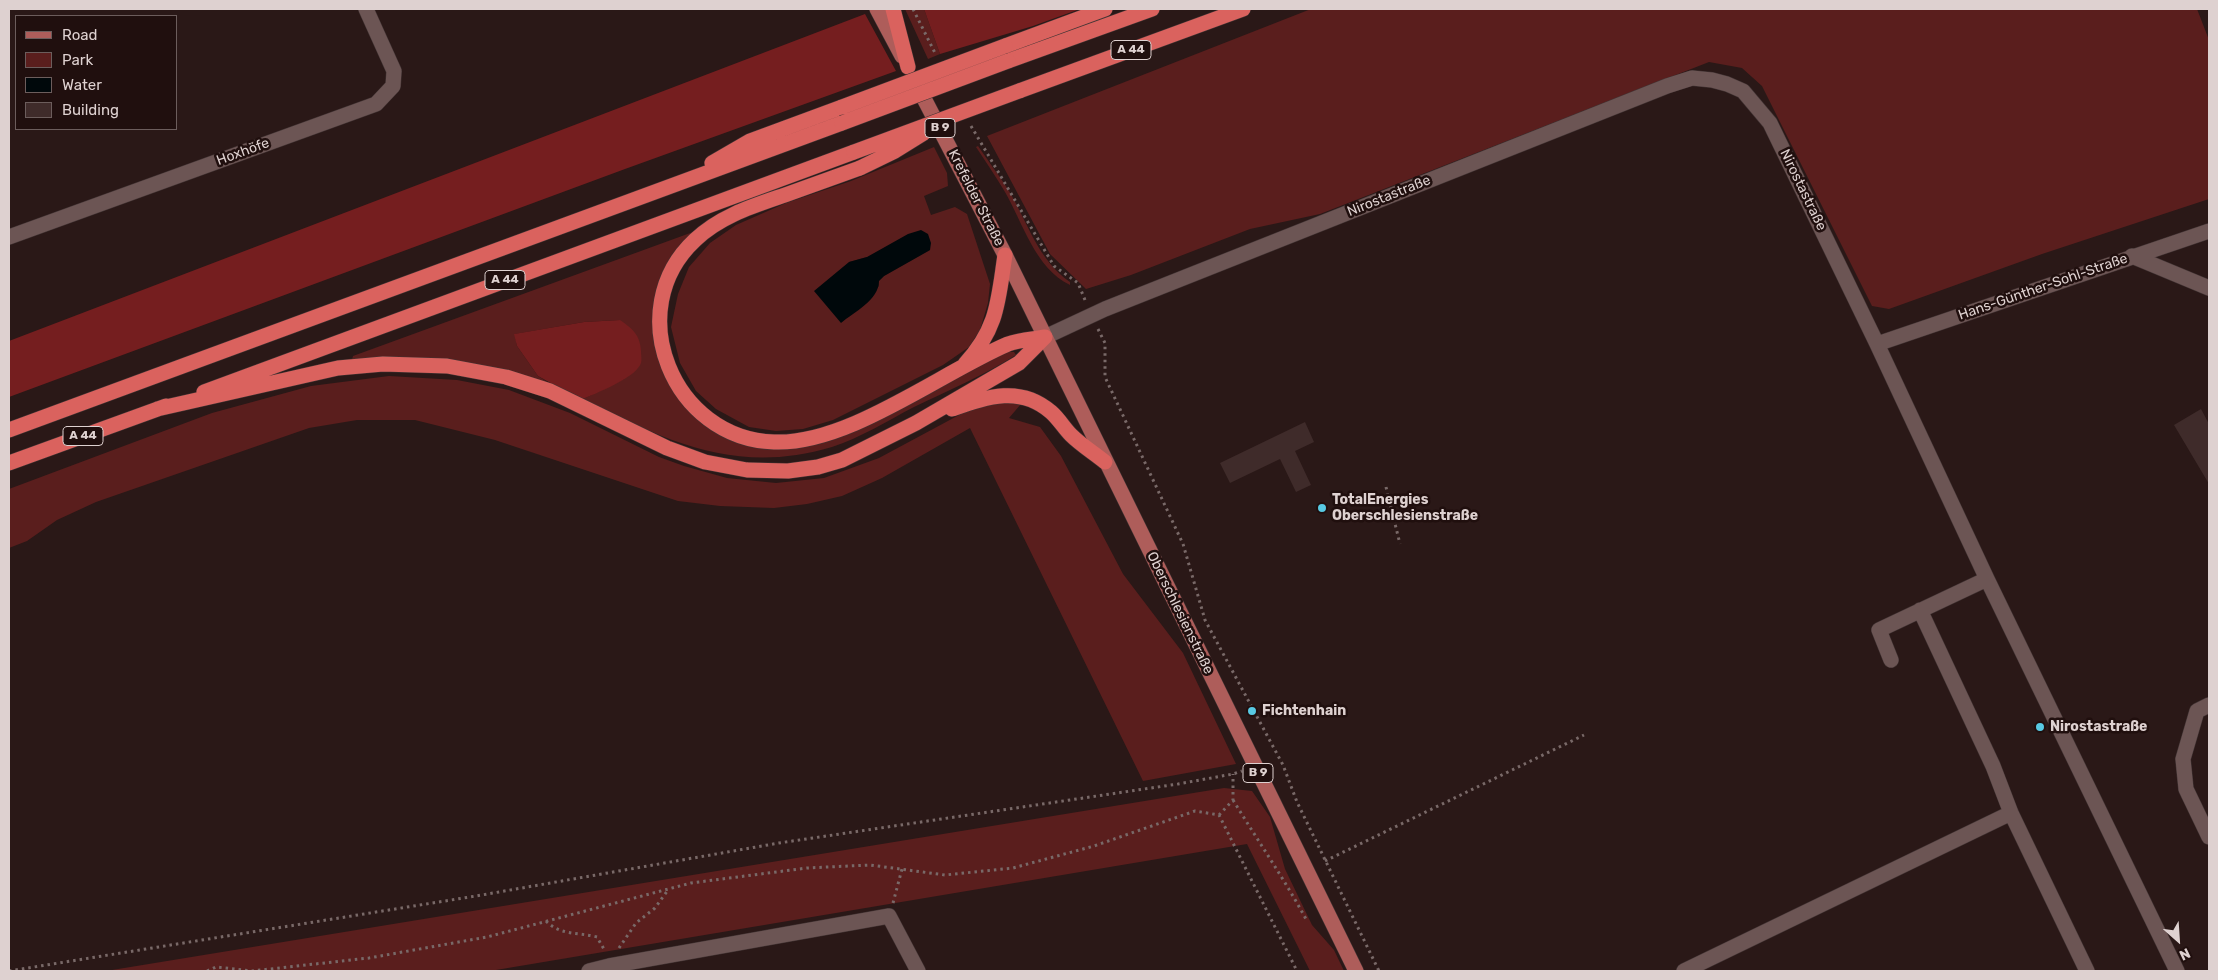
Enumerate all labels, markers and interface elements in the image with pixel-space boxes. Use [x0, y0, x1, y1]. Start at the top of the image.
legend [15, 15, 178, 130]
text: Road [62, 26, 98, 44]
road number: A 44 [1111, 40, 1151, 60]
text: Park [62, 51, 93, 69]
text: Water [62, 76, 102, 94]
text: Building [62, 101, 119, 119]
road number: B 9 [925, 119, 955, 138]
street label: Hoxhöfe [214, 135, 272, 169]
street label: Krefelder Straße [944, 147, 1008, 249]
street label: Nirostastraße [1776, 147, 1830, 233]
street label: Nirostastraße [1345, 172, 1433, 220]
street label: Hans-Günther-Sohl-Straße [1956, 250, 2130, 324]
road number: A 44 [485, 270, 525, 290]
road number: A 44 [63, 426, 103, 446]
place label: TotalEnergies Oberschlesienstraße [1332, 492, 1478, 524]
marker: TotalEnergies Oberschlesienstraße [1316, 502, 1328, 514]
street label: Oberschlesienstraße [1143, 549, 1217, 677]
place label: Fichtenhain [1262, 703, 1346, 719]
marker: Fichtenhain [1246, 705, 1258, 717]
place label: Nirostastraße [2050, 719, 2147, 735]
marker: Nirostastraße [2034, 721, 2046, 733]
road number: B 9 [1243, 764, 1273, 782]
north arrow [2153, 915, 2203, 965]
text: N [2177, 944, 2193, 964]

